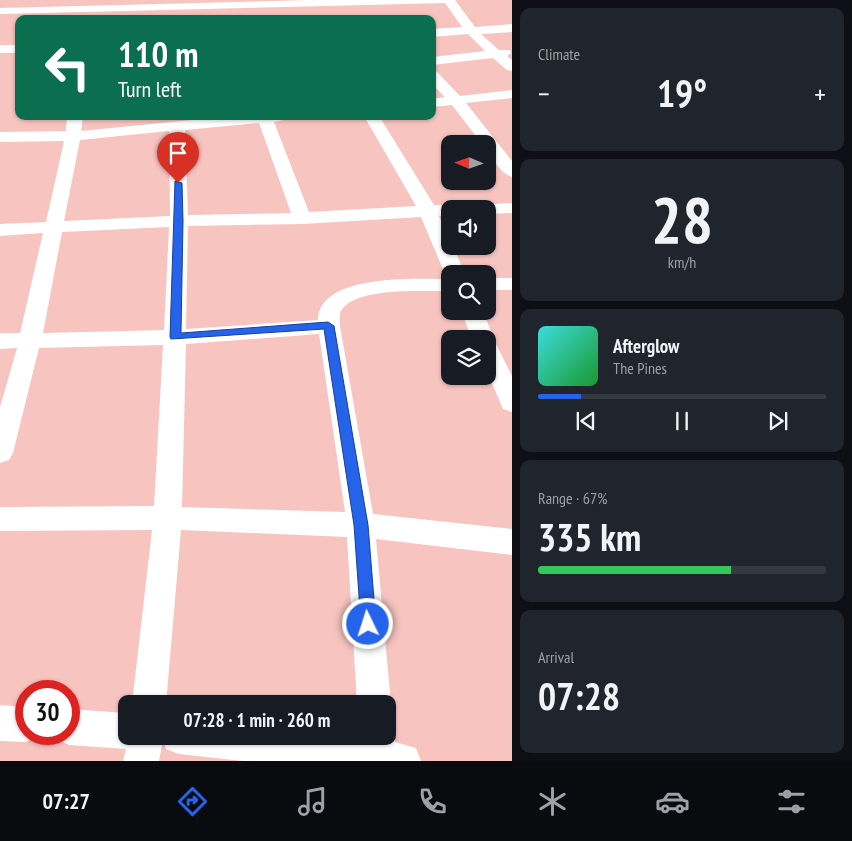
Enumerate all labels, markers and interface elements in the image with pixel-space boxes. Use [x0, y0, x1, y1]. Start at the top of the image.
text: 110 m [118, 31, 199, 77]
icon: left [35, 35, 100, 100]
text: Climate [538, 44, 580, 64]
text: 19° [657, 68, 707, 117]
text: Turn left [118, 75, 182, 103]
text: − [538, 75, 550, 112]
text: + [814, 75, 826, 112]
pin [157, 132, 199, 183]
north arrow [441, 135, 496, 190]
map controls [441, 135, 496, 385]
icon: arrive [164, 139, 192, 167]
text: 28 [651, 177, 713, 261]
button: sound [441, 200, 496, 255]
text: km/h [668, 252, 696, 272]
button: search [441, 265, 496, 320]
button: layers [441, 330, 496, 385]
text: Afterglow [613, 334, 679, 358]
text: The Pines [613, 358, 667, 378]
icon: previous [572, 407, 600, 435]
icon: pause [668, 407, 696, 435]
icon: next [764, 407, 792, 435]
text: Range · 67% [538, 488, 607, 508]
text: 335 km [538, 512, 641, 561]
position arrow [341, 597, 393, 649]
text: Arrival [538, 647, 574, 667]
text: 07:28 [538, 671, 620, 720]
speed limit sign: 30 [15, 680, 80, 745]
text: 07:28 · 1 min · 260 m [184, 708, 330, 732]
icon: directions [175, 784, 210, 819]
icon: music [295, 784, 330, 819]
icon: phone [415, 784, 450, 819]
icon: climate [535, 784, 570, 819]
icon: car [655, 784, 690, 819]
icon: filters [774, 784, 809, 819]
text: 07:27 [42, 787, 90, 815]

